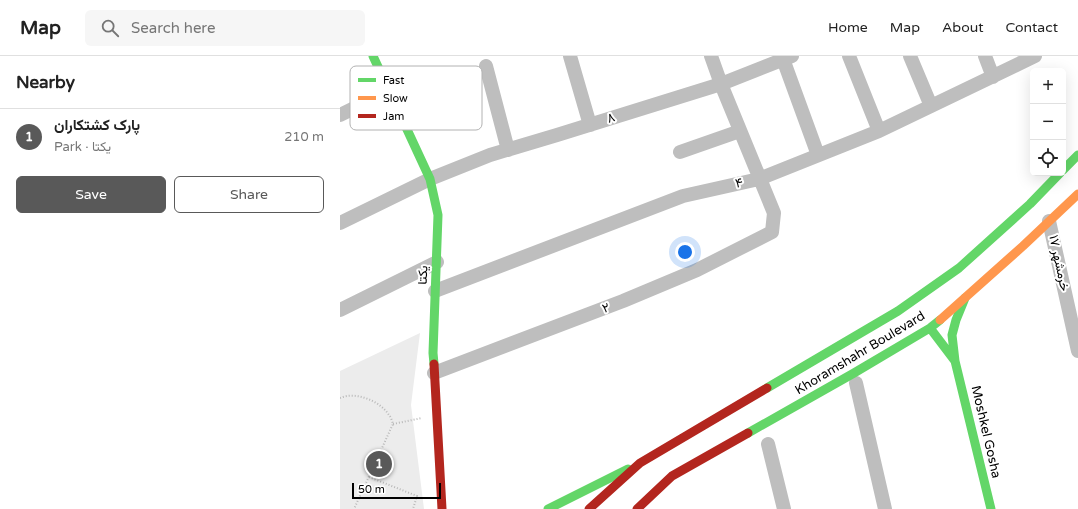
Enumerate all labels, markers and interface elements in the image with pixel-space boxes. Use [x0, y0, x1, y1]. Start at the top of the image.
search box [85, 10, 365, 46]
text: Map [20, 17, 61, 39]
icon: search [99, 17, 121, 39]
text: Search here [131, 19, 215, 37]
text: Home [828, 19, 868, 36]
text: Map [890, 19, 920, 36]
text: About [942, 19, 984, 36]
text: Contact [1006, 19, 1058, 36]
legend [350, 66, 482, 130]
map controls [1030, 68, 1066, 176]
button: + [1030, 68, 1066, 104]
text: Nearby [16, 72, 75, 93]
text: Fast [383, 74, 404, 87]
text: Slow [383, 92, 408, 105]
button: − [1030, 104, 1066, 140]
street label: ۸ [605, 109, 617, 127]
text: Jam [383, 110, 404, 123]
text: پارک کشتکاران [54, 116, 140, 134]
text: 1 [25, 129, 33, 145]
text: 210 m [284, 129, 324, 145]
text: Park · یکتا [54, 139, 111, 155]
button: locate [1030, 140, 1066, 176]
street label: ۴ [734, 174, 744, 192]
button: Save [16, 176, 166, 213]
button: Share [174, 176, 324, 213]
street label: ۱۷ خرمشهر [1045, 233, 1073, 293]
your location [675, 242, 695, 262]
street label: یکتا [415, 265, 431, 285]
street label: ۲ [600, 299, 612, 317]
street label: Khoramshahr Boulevard [792, 308, 928, 398]
street label: Moshkel Gosha [968, 384, 1004, 480]
pin: 1 [366, 449, 392, 479]
scale bar [352, 481, 441, 500]
text: 50 m [358, 483, 385, 496]

